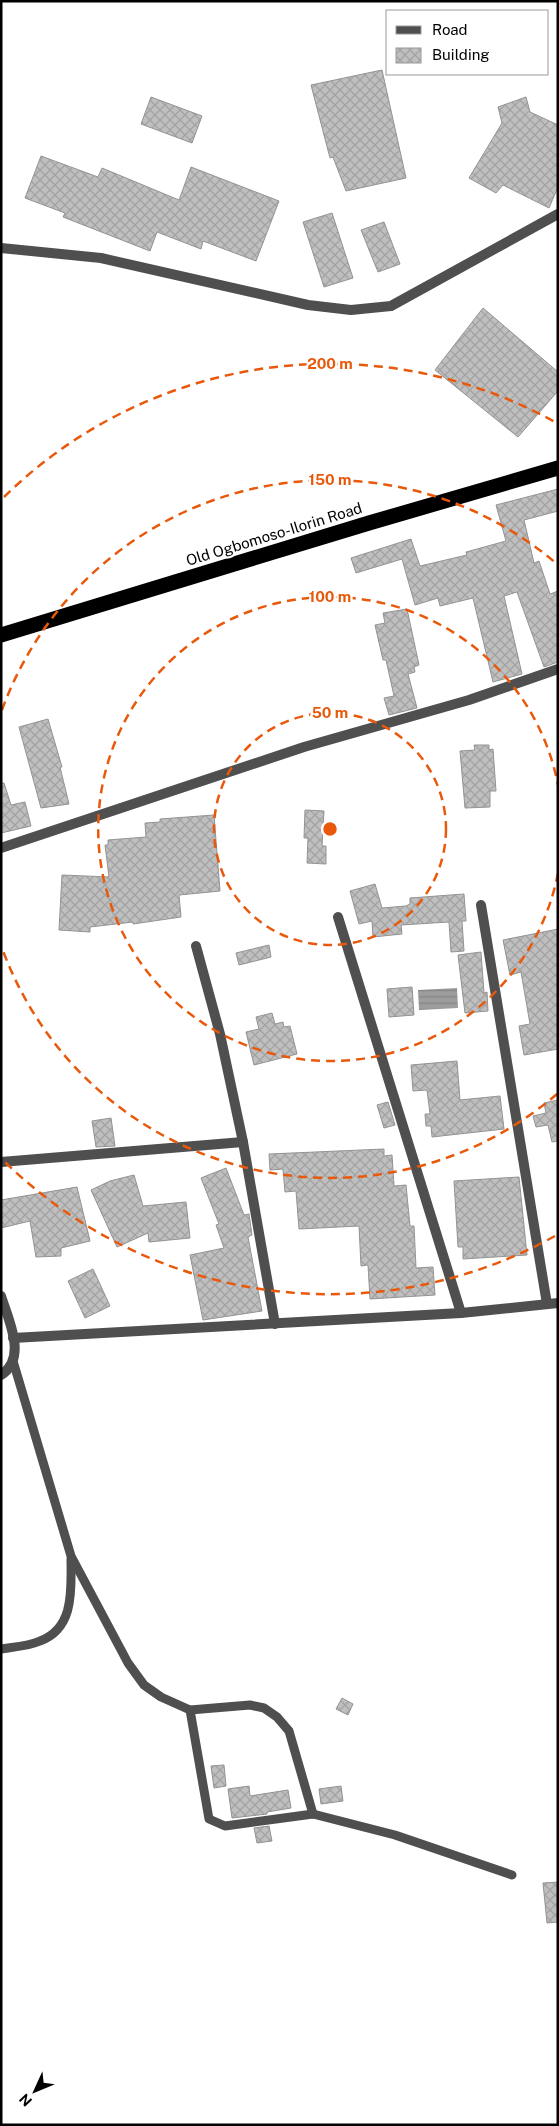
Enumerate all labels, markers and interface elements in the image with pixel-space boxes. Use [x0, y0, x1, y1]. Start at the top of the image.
legend [386, 10, 549, 75]
text: Road [432, 21, 468, 38]
text: Building [432, 46, 490, 63]
text: 200 m [307, 355, 353, 372]
text: 150 m [308, 471, 352, 488]
street label: Old Ogbomoso-Ilorin Road [184, 499, 364, 569]
text: 100 m [309, 588, 351, 605]
text: 50 m [312, 704, 348, 721]
centre of rings [321, 820, 339, 838]
north arrow [10, 2066, 60, 2116]
text: N [16, 2091, 35, 2110]

